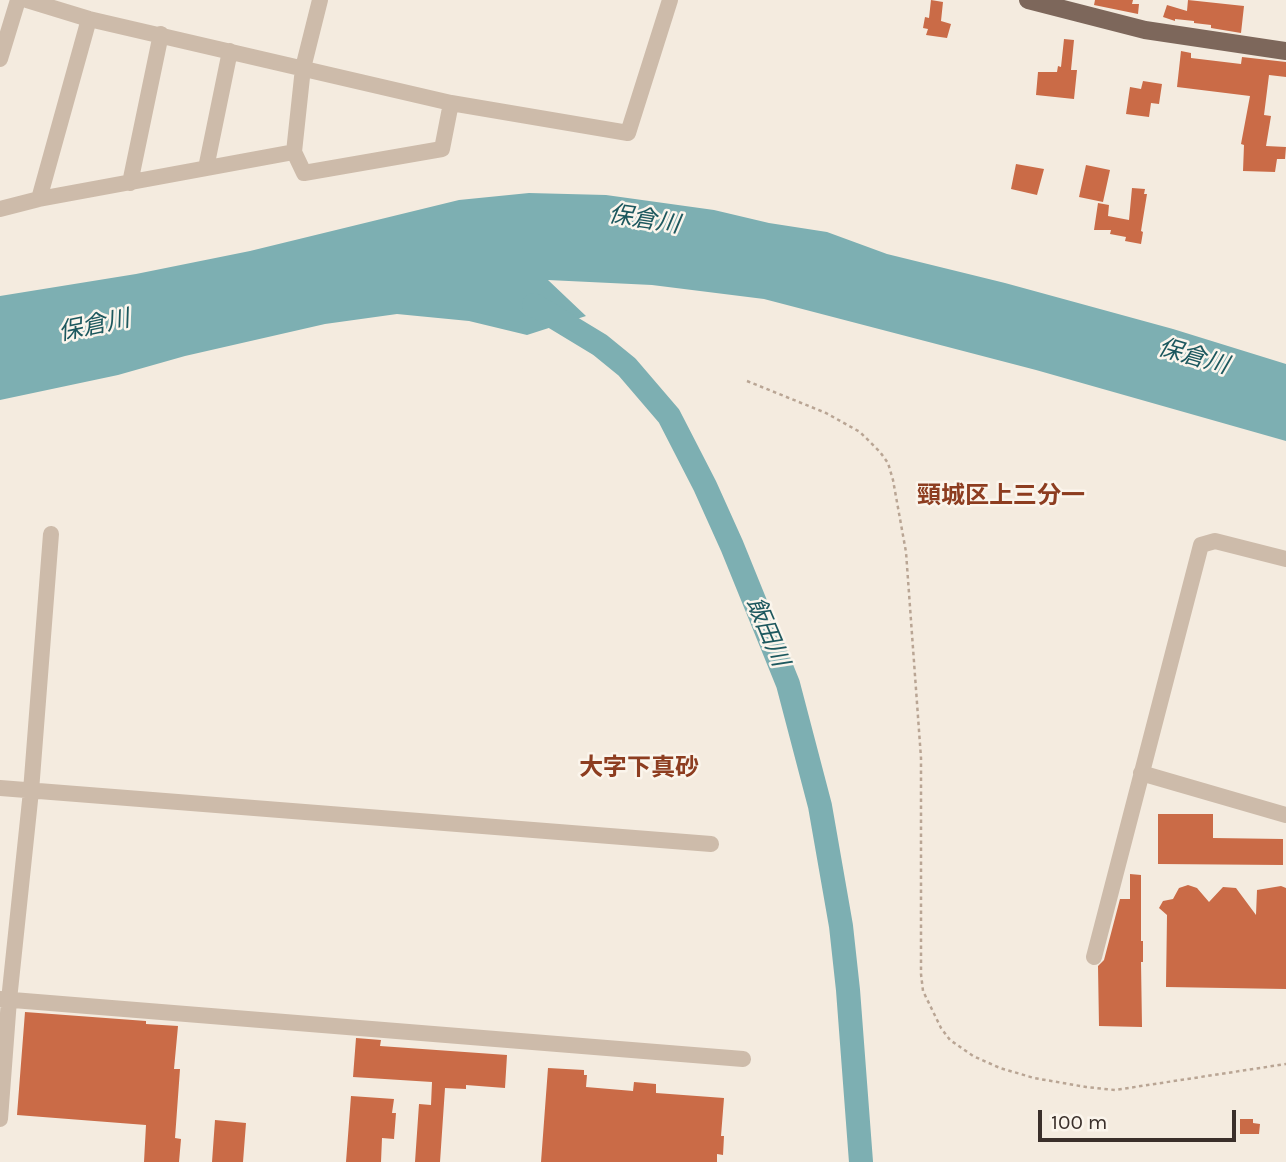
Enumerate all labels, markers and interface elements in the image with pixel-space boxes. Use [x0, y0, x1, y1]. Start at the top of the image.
water label: 保倉川 [606, 200, 682, 240]
water label: 保倉川 [56, 304, 132, 348]
water label: 保倉川 [1154, 333, 1232, 381]
district label: 頸城区上三分一 [917, 482, 1085, 510]
water label: 飯田川 [740, 593, 794, 671]
district label: 大字下真砂 [579, 754, 699, 782]
scale bar [1041, 1096, 1239, 1140]
text: 100 m [1051, 1110, 1108, 1134]

